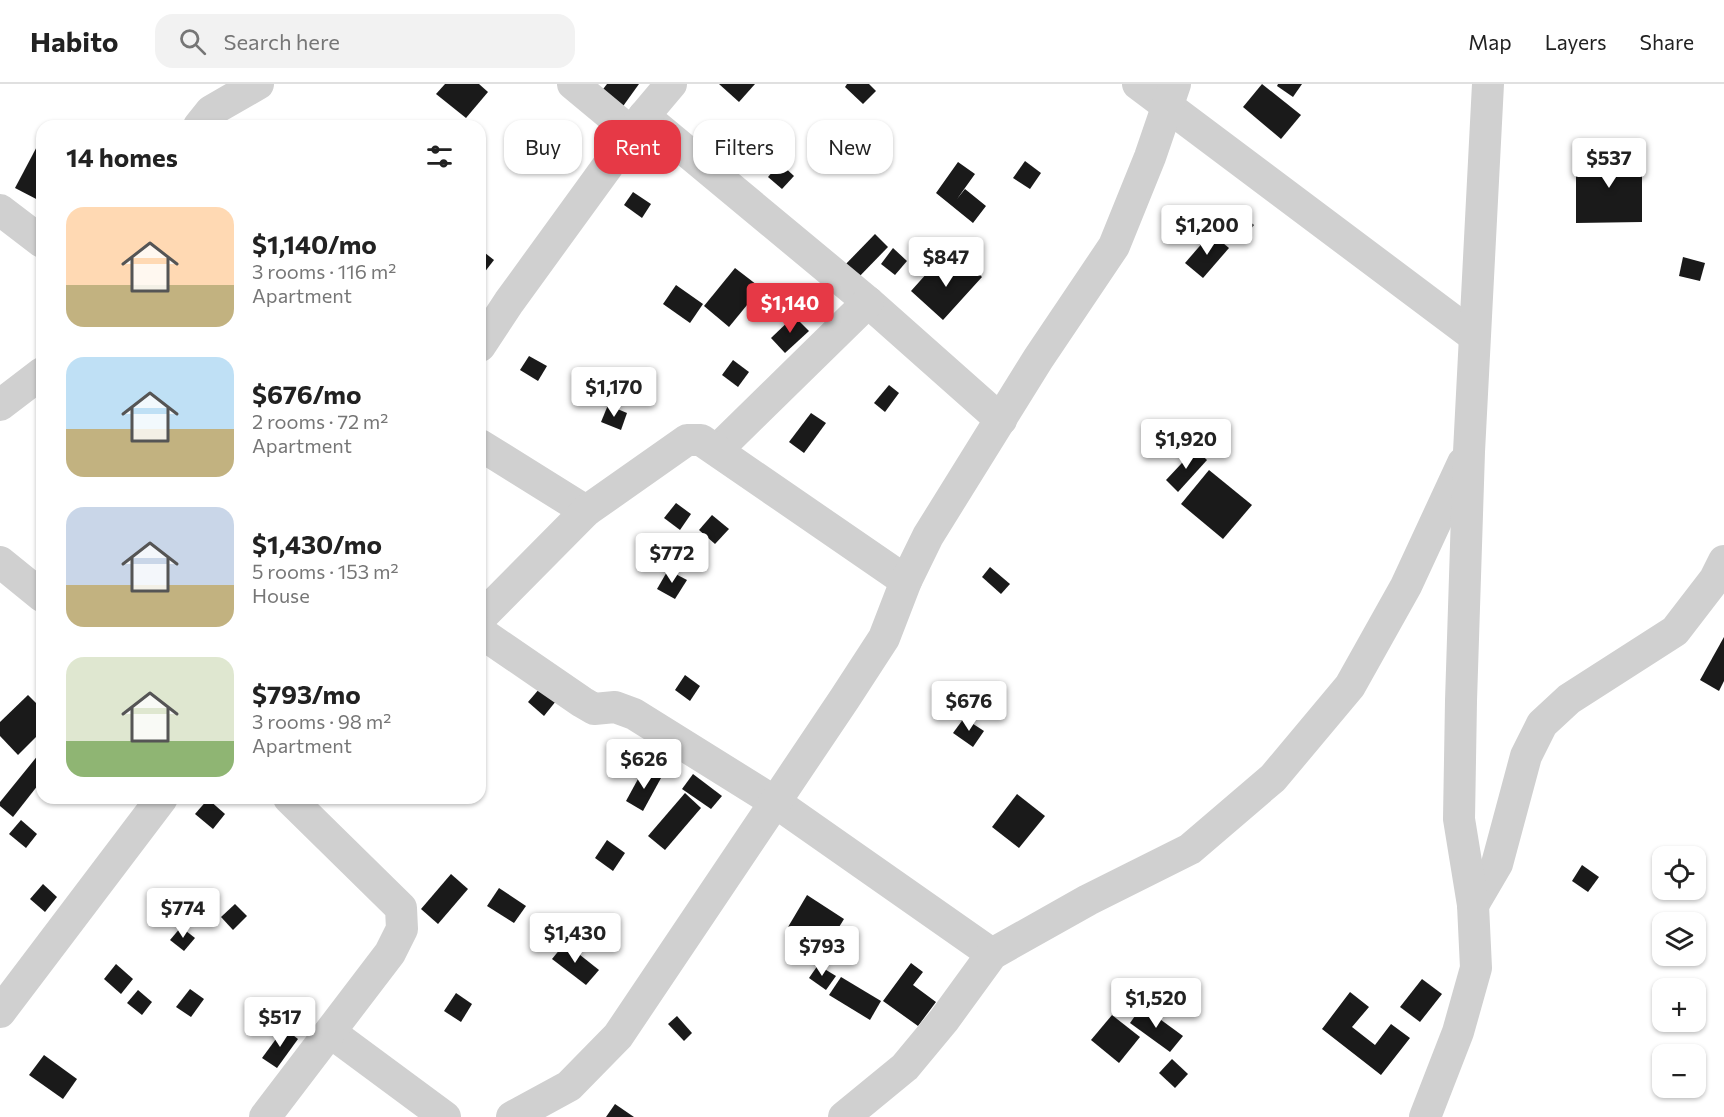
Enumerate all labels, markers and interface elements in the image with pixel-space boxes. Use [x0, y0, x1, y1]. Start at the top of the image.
search box [155, 14, 575, 68]
text: Habito [30, 24, 119, 58]
icon: search [176, 25, 209, 58]
text: Search here [224, 28, 340, 55]
text: Map [1468, 29, 1512, 54]
text: Layers [1545, 29, 1607, 54]
text: Share [1640, 29, 1694, 54]
chip: Buy [504, 120, 582, 174]
chip: Rent [594, 120, 681, 174]
chip: Filters [693, 120, 795, 174]
chip: New [807, 120, 893, 174]
pin: $537 [1573, 138, 1645, 189]
icon: filters [423, 140, 456, 173]
text: 14 homes [66, 141, 178, 172]
text: $537 [1586, 145, 1632, 169]
pin: $1,200 [1158, 205, 1256, 256]
text: $1,200 [1175, 212, 1239, 236]
text: $1,140/mo [252, 228, 377, 259]
icon: home [114, 231, 186, 303]
pin: $847 [910, 237, 982, 288]
text: $847 [923, 244, 969, 268]
text: 3 rooms · 116 m² [252, 259, 396, 283]
text: Apartment [252, 283, 352, 307]
pin: $1,140 [741, 283, 839, 334]
text: $1,140 [761, 290, 819, 314]
pin: $1,170 [565, 367, 663, 418]
text: $1,170 [585, 374, 643, 398]
text: $676/mo [252, 378, 362, 409]
icon: home [114, 381, 186, 453]
text: 2 rooms · 72 m² [252, 409, 388, 433]
pin: $1,920 [1137, 419, 1235, 470]
text: $1,920 [1155, 426, 1217, 450]
text: Apartment [252, 433, 352, 457]
text: $1,430/mo [252, 528, 382, 559]
icon: home [114, 531, 186, 603]
pin: $772 [636, 533, 708, 584]
text: $772 [650, 540, 694, 564]
text: 5 rooms · 153 m² [252, 559, 399, 583]
text: House [252, 583, 310, 607]
text: $793/mo [252, 678, 361, 709]
icon: home [114, 681, 186, 753]
pin: $676 [933, 681, 1005, 732]
text: $676 [946, 688, 992, 712]
text: 3 rooms · 98 m² [252, 709, 391, 733]
text: Apartment [252, 733, 352, 757]
pin: $626 [608, 739, 680, 790]
text: $626 [620, 746, 668, 770]
map controls [1652, 846, 1706, 1098]
button: locate [1652, 846, 1706, 900]
pin: $774 [147, 888, 219, 939]
text: $774 [161, 895, 205, 919]
button: layers [1652, 912, 1706, 966]
pin: $1,430 [526, 913, 624, 964]
text: $1,430 [544, 920, 606, 944]
pin: $793 [786, 926, 858, 977]
text: $793 [799, 933, 845, 957]
pin: $1,520 [1107, 978, 1205, 1029]
button: + [1652, 978, 1706, 1032]
text: $1,520 [1125, 985, 1187, 1009]
pin: $517 [244, 997, 316, 1048]
text: $517 [258, 1004, 302, 1028]
button: − [1652, 1044, 1706, 1098]

